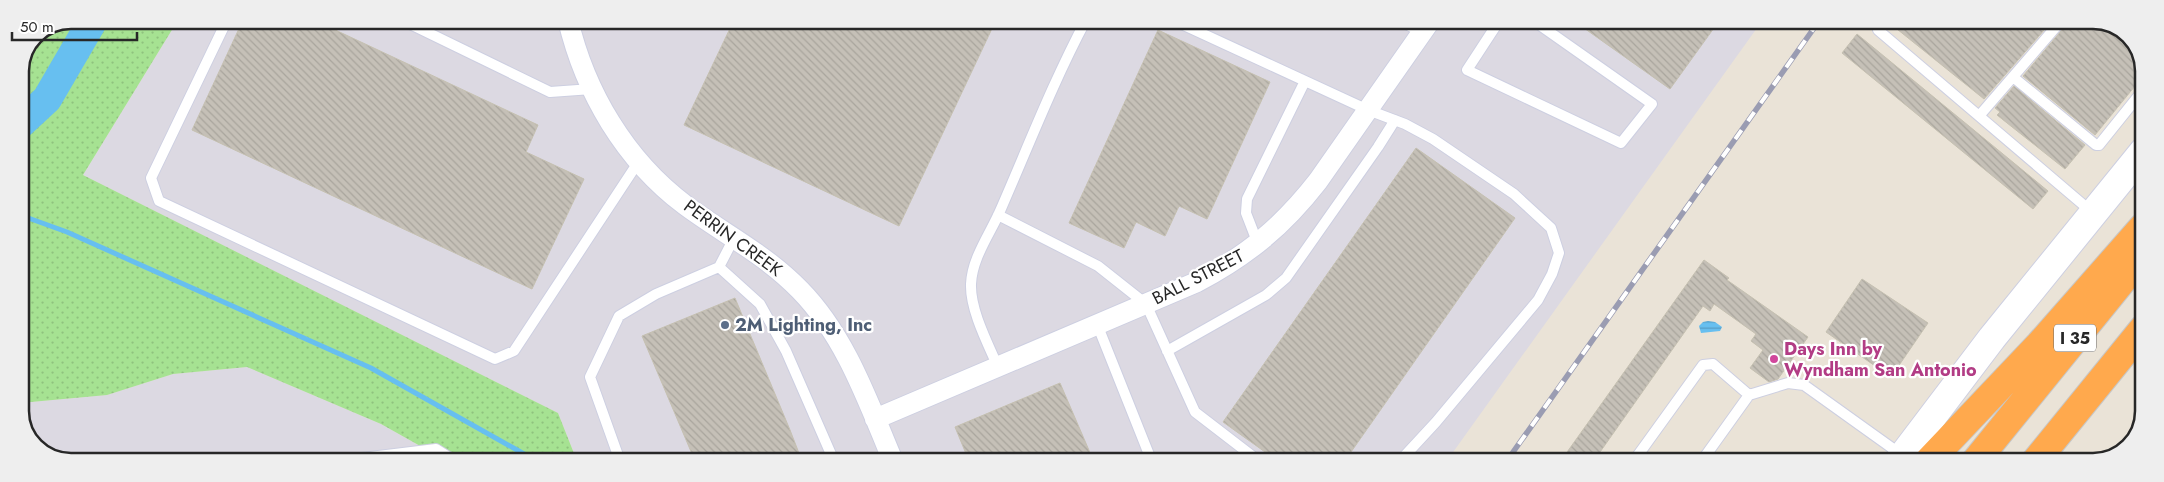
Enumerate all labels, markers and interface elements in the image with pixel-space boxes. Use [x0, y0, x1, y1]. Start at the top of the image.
scale bar [12, 10, 138, 42]
text: 50 m [20, 16, 54, 38]
street label: PERRIN CREEK [678, 193, 788, 283]
street label: BALL STREET [1148, 242, 1249, 311]
place label: 2M Lighting, Inc [735, 312, 872, 338]
marker: 2M Lighting, Inc [719, 319, 731, 331]
road number: I 35 [2054, 324, 2096, 352]
place label: Days Inn by Wyndham San Antonio [1784, 336, 1977, 383]
marker: Days Inn by Wyndham San Antonio [1768, 353, 1780, 365]

